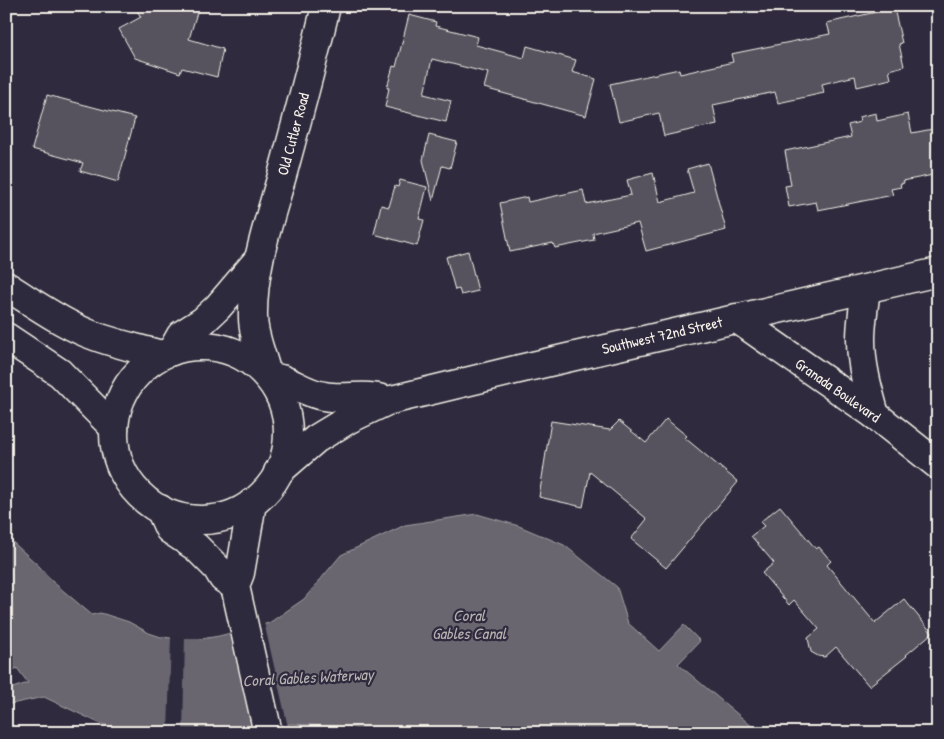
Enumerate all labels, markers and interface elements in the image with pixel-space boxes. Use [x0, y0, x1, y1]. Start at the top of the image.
street label: Old Cutler Road [272, 90, 314, 178]
street label: Southwest 72nd Street [600, 311, 725, 359]
street label: Granada Boulevard [791, 353, 885, 427]
water label: Coral Gables Canal [432, 604, 507, 644]
water label: Coral Gables Waterway [242, 662, 376, 691]

